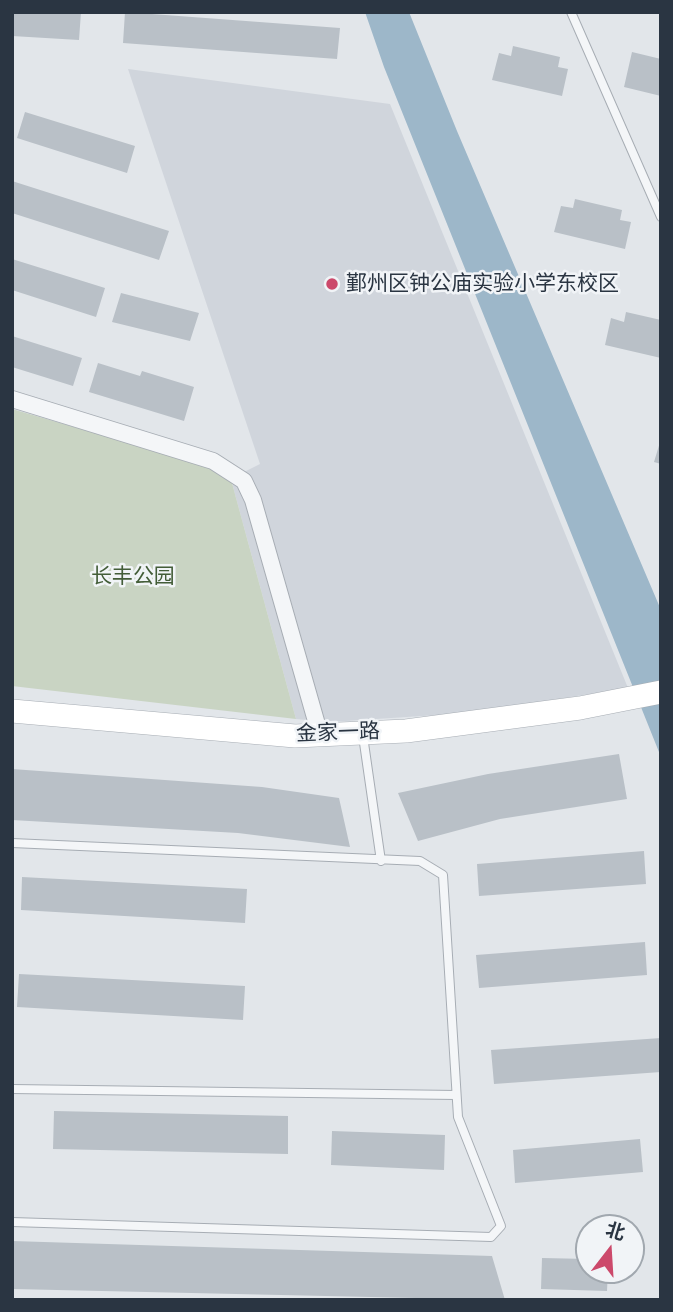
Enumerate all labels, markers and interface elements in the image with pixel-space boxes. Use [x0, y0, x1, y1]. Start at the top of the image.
place label: 鄞州区钟公庙实验小学东校区 [346, 271, 619, 297]
marker: 鄞州区钟公庙实验小学东校区 [324, 276, 340, 292]
park label: 长丰公园 [91, 564, 175, 590]
street label: 金家一路 [296, 719, 380, 747]
north arrow [575, 1214, 645, 1284]
text: 北 [603, 1217, 628, 1245]

